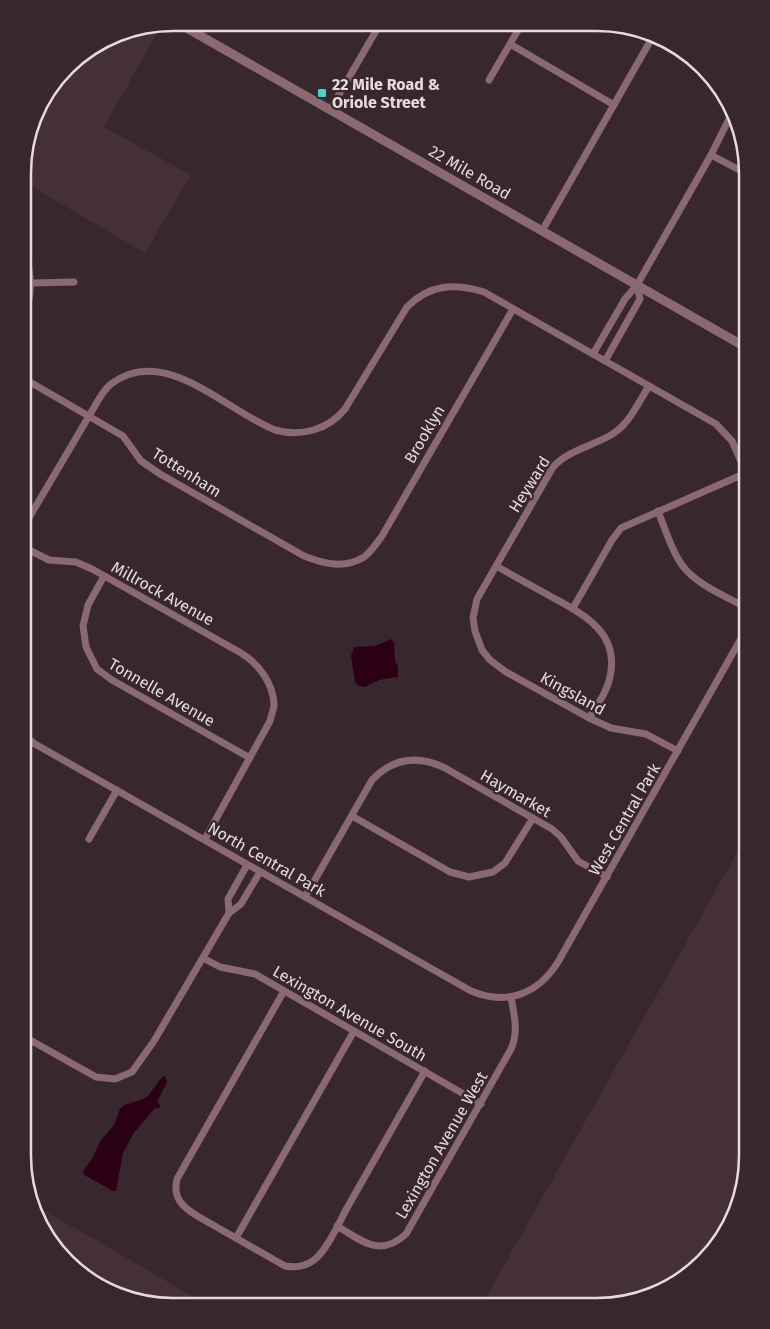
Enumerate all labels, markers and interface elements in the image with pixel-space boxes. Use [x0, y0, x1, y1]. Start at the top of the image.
place label: 22 Mile Road & Oriole Street [332, 75, 440, 112]
marker: 22 Mile Road & Oriole Street [316, 87, 328, 99]
street label: 22 Mile Road [425, 141, 514, 204]
street label: Brooklyn [400, 402, 449, 467]
street label: Tottenham [149, 444, 225, 501]
street label: Heyward [505, 453, 554, 516]
street label: Millrock Avenue [108, 557, 217, 630]
street label: Tonnelle Avenue [105, 654, 218, 731]
street label: Kingsland [537, 668, 609, 719]
street label: West Central Park [585, 759, 665, 879]
street label: Haymarket [477, 766, 555, 821]
street label: North Central Park [204, 818, 330, 901]
street label: Lexington Avenue South [269, 962, 430, 1065]
street label: Lexington Avenue West [391, 1068, 492, 1222]

